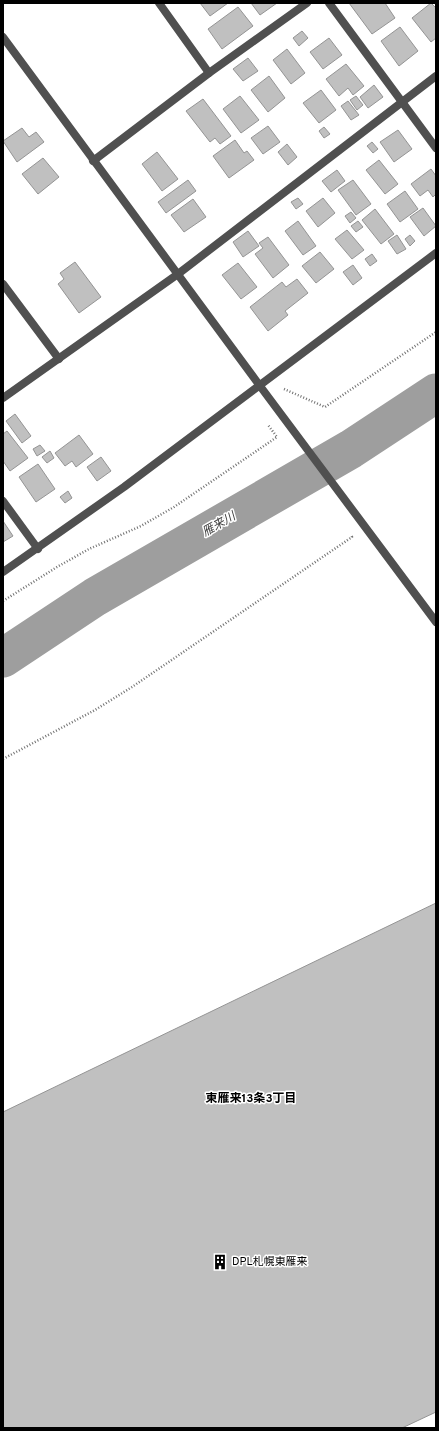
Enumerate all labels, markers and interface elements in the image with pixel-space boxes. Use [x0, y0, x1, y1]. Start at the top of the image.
water label: 雁来川 [199, 508, 240, 541]
district label: 東雁来13条3丁目 [205, 1091, 297, 1107]
building icon: DPL札幌東雁来 [211, 1253, 229, 1271]
place label: DPL札幌東雁来 [232, 1255, 308, 1269]

